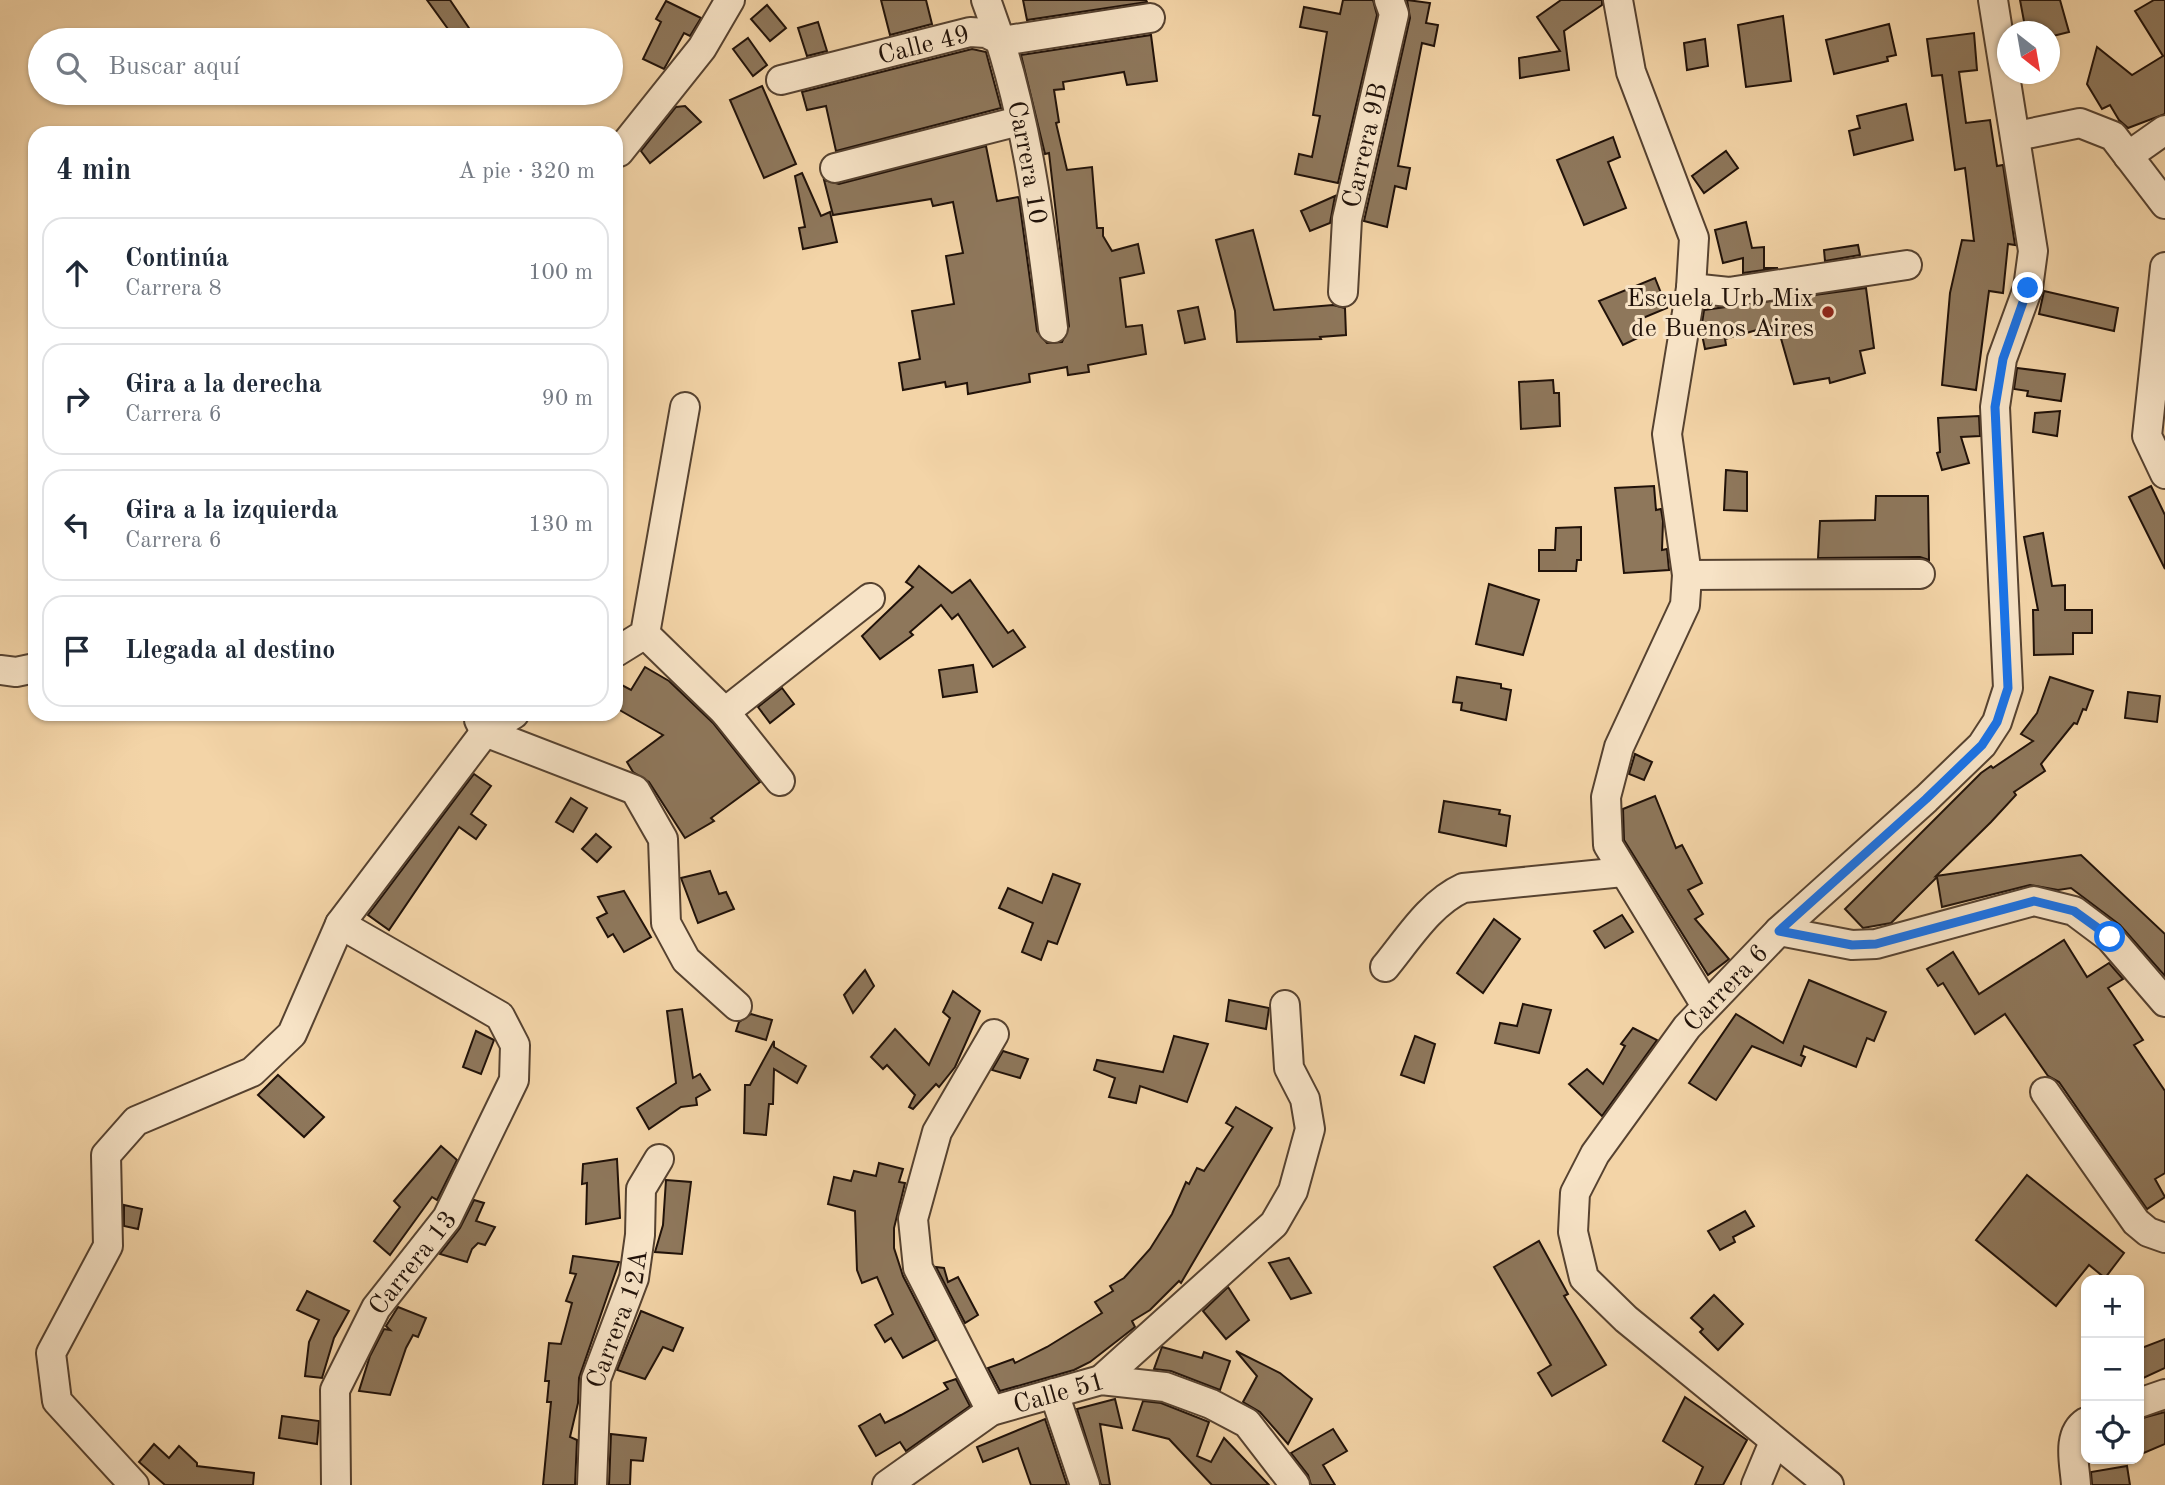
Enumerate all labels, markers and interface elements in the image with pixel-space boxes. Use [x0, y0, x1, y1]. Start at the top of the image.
north arrow [1997, 21, 2060, 84]
street label: Calle 49 [875, 22, 973, 70]
search box [28, 28, 623, 105]
icon: search [52, 48, 90, 86]
text: Buscar aquí [108, 54, 240, 80]
street label: Carrera 9B [1339, 80, 1393, 210]
street label: Carrera 10 [1002, 99, 1050, 226]
text: 4 min [56, 156, 131, 186]
text: A pie · 320 m [458, 160, 595, 183]
text: Continúa [125, 246, 229, 272]
icon: ahead [58, 254, 96, 292]
text: 100 m [528, 261, 593, 284]
route end [2012, 272, 2043, 303]
text: Carrera 8 [125, 277, 222, 300]
place label: Escuela Urb Mix de Buenos Aires [1627, 286, 1814, 342]
marker: Escuela Urb Mix de Buenos Aires [1820, 304, 1836, 320]
text: Gira a la derecha [125, 372, 322, 398]
icon: right [58, 380, 96, 418]
text: 90 m [542, 387, 593, 410]
text: Carrera 6 [125, 403, 222, 426]
text: Gira a la izquierda [125, 498, 338, 524]
icon: left [58, 506, 96, 544]
text: 130 m [528, 513, 593, 536]
text: Carrera 6 [125, 529, 222, 552]
icon: arrive [58, 632, 96, 670]
text: Llegada al destino [125, 638, 335, 664]
route start [2094, 921, 2125, 952]
street label: Carrera 6 [1679, 940, 1774, 1037]
street label: Carrera 13 [365, 1206, 462, 1320]
street label: Carrera 12A [583, 1248, 653, 1392]
map controls [2081, 1275, 2144, 1464]
button: + [2081, 1275, 2144, 1338]
button: − [2081, 1338, 2144, 1401]
street label: Calle 51 [1011, 1369, 1108, 1419]
button: locate [2081, 1401, 2144, 1464]

